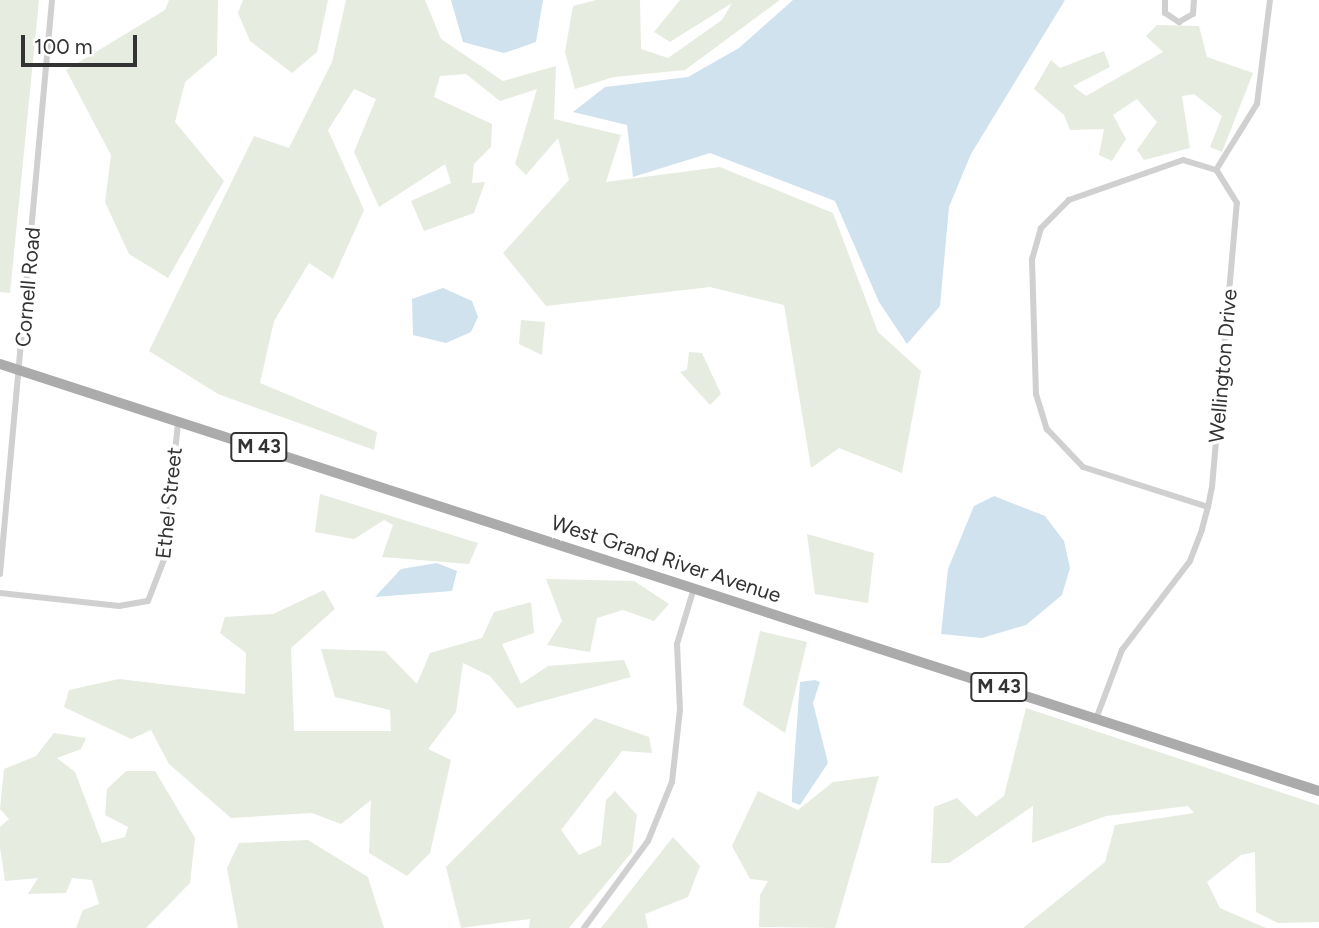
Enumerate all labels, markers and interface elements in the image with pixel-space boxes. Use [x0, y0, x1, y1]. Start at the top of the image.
scale bar [24, 21, 140, 65]
text: 100 m [34, 34, 93, 59]
street label: Cornell Road [10, 226, 46, 348]
street label: Wellington Drive [1204, 288, 1242, 444]
road number: M 43 [229, 432, 289, 462]
street label: Ethel Street [151, 446, 187, 560]
street label: West Grand River Avenue [548, 510, 784, 608]
road number: M 43 [969, 672, 1029, 702]

